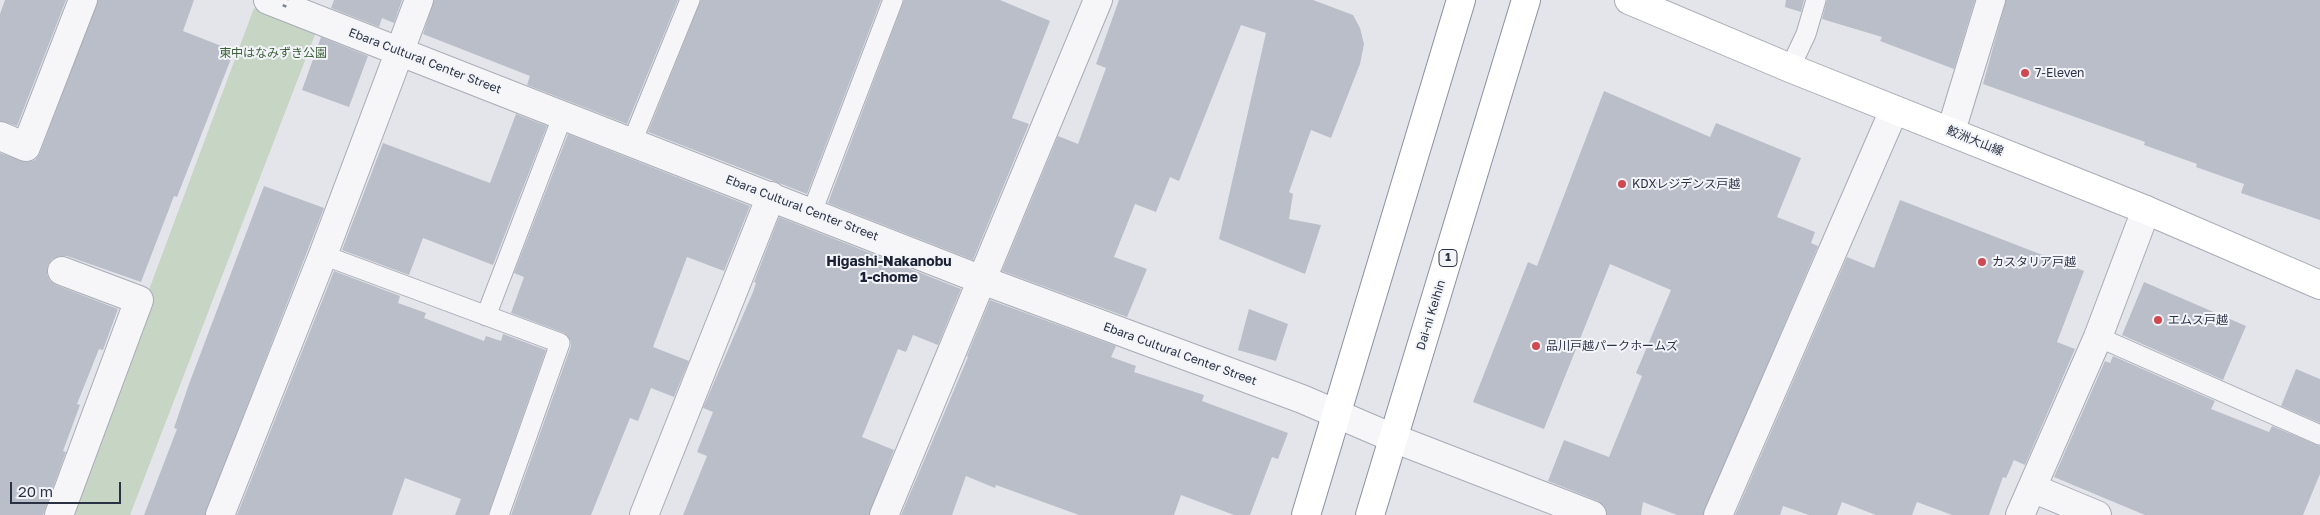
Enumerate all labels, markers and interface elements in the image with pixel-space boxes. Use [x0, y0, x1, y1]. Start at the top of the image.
street label: Ebara Cultural Center Street [347, 25, 503, 97]
park label: 東中はなみずき公園 [219, 46, 327, 60]
place label: 7-Eleven [2035, 66, 2084, 80]
marker: 7-Eleven [2019, 67, 2031, 79]
street label: 鮫洲大山線 [1944, 123, 2006, 159]
street label: Ebara Cultural Center Street [724, 172, 880, 244]
place label: KDXレジデンス戸越 [1632, 177, 1740, 191]
marker: KDXレジデンス戸越 [1616, 178, 1628, 190]
road number: 1 [1439, 250, 1457, 266]
district label: Higashi-Nakanobu 1-chome [826, 254, 952, 286]
place label: カスタリア戸越 [1992, 255, 2076, 269]
marker: カスタリア戸越 [1976, 256, 1988, 268]
street label: Dai-ni Keihin [1413, 278, 1449, 352]
place label: エムス戸越 [2168, 313, 2228, 327]
marker: エムス戸越 [2152, 314, 2164, 326]
street label: Ebara Cultural Center Street [1101, 319, 1259, 389]
place label: 品川戸越パークホームズ [1546, 339, 1678, 353]
marker: 品川戸越パークホームズ [1530, 340, 1542, 352]
scale bar [12, 472, 124, 504]
text: 20 m [18, 482, 53, 500]

